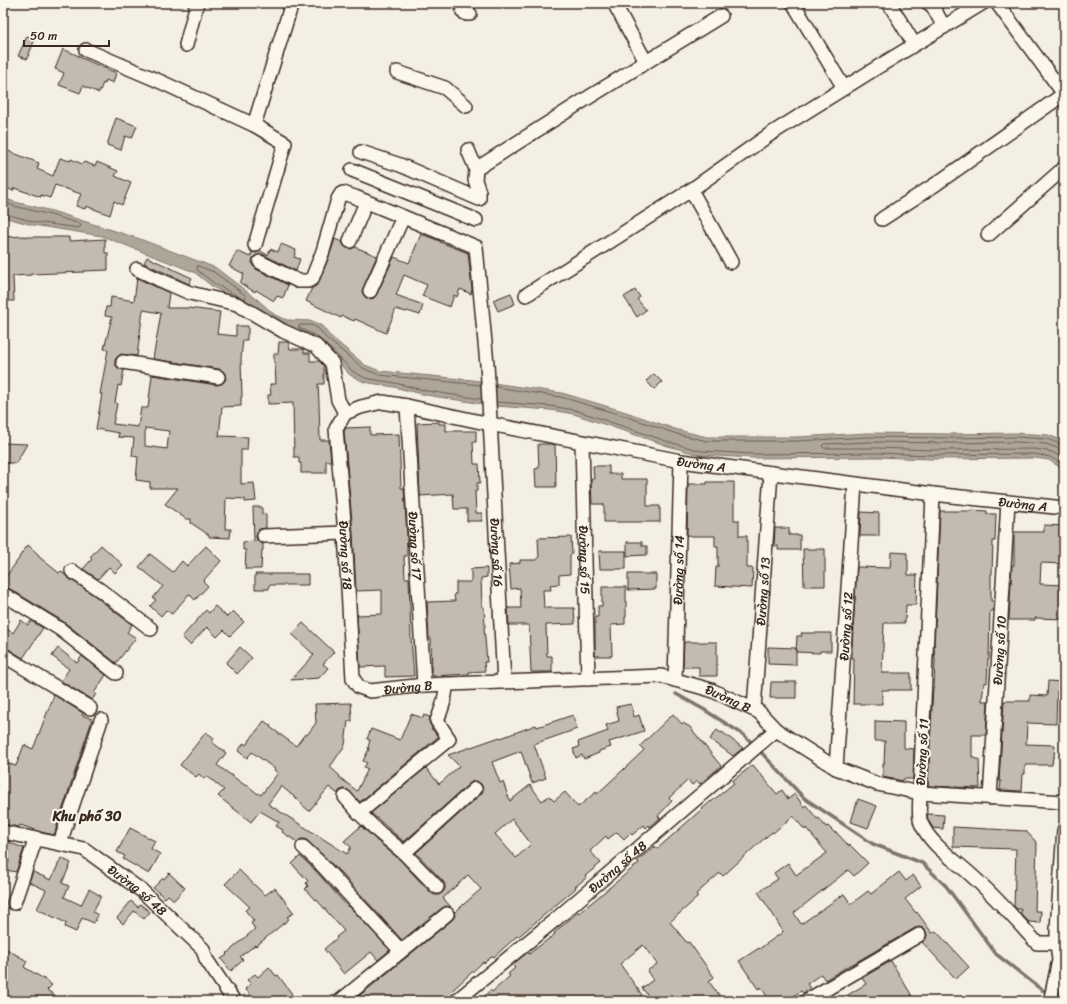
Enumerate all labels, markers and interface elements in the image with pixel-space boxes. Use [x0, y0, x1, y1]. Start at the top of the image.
scale bar [24, 22, 109, 48]
text: 50 m [30, 25, 57, 47]
street label: Đường A [675, 449, 727, 478]
street label: Đường A [997, 490, 1048, 518]
street label: Đường số 17 [402, 511, 429, 582]
street label: Đường số 16 [484, 517, 510, 587]
street label: Đường số 18 [332, 520, 360, 591]
street label: Đường số 15 [573, 525, 597, 595]
street label: Đường số 14 [666, 535, 690, 605]
street label: Đường số 13 [749, 556, 776, 626]
street label: Đường số 12 [832, 591, 859, 661]
street label: Đường số 10 [985, 615, 1013, 686]
street label: Đường B [383, 673, 433, 701]
street label: Đường B [703, 677, 755, 718]
street label: Đường số 11 [909, 718, 935, 786]
district label: Khu phố 30 [51, 804, 122, 829]
street label: Đường số 48 [582, 834, 652, 899]
street label: Đường số 48 [103, 858, 173, 921]

